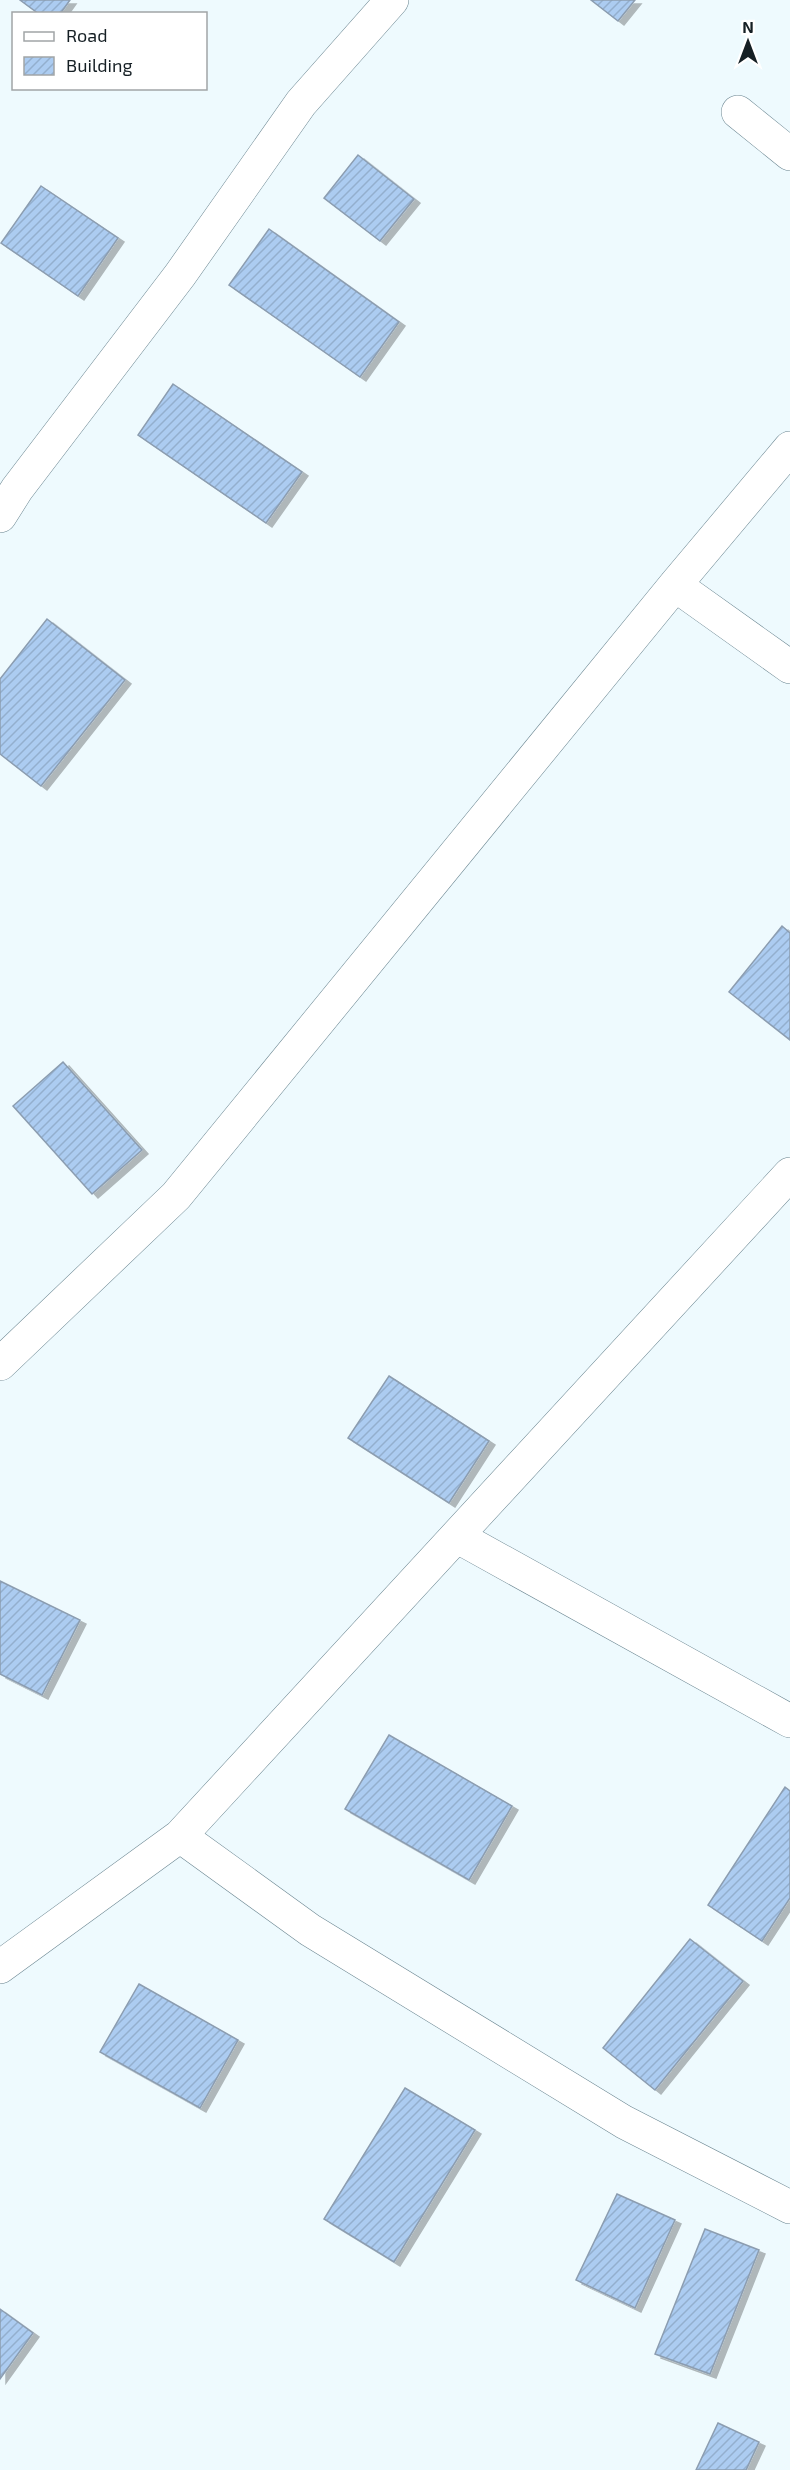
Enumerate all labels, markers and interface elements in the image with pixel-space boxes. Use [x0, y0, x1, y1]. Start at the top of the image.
legend [12, 12, 207, 90]
north arrow [718, 12, 778, 72]
text: N [742, 17, 754, 36]
text: Road [66, 24, 107, 46]
text: Building [66, 54, 133, 76]

